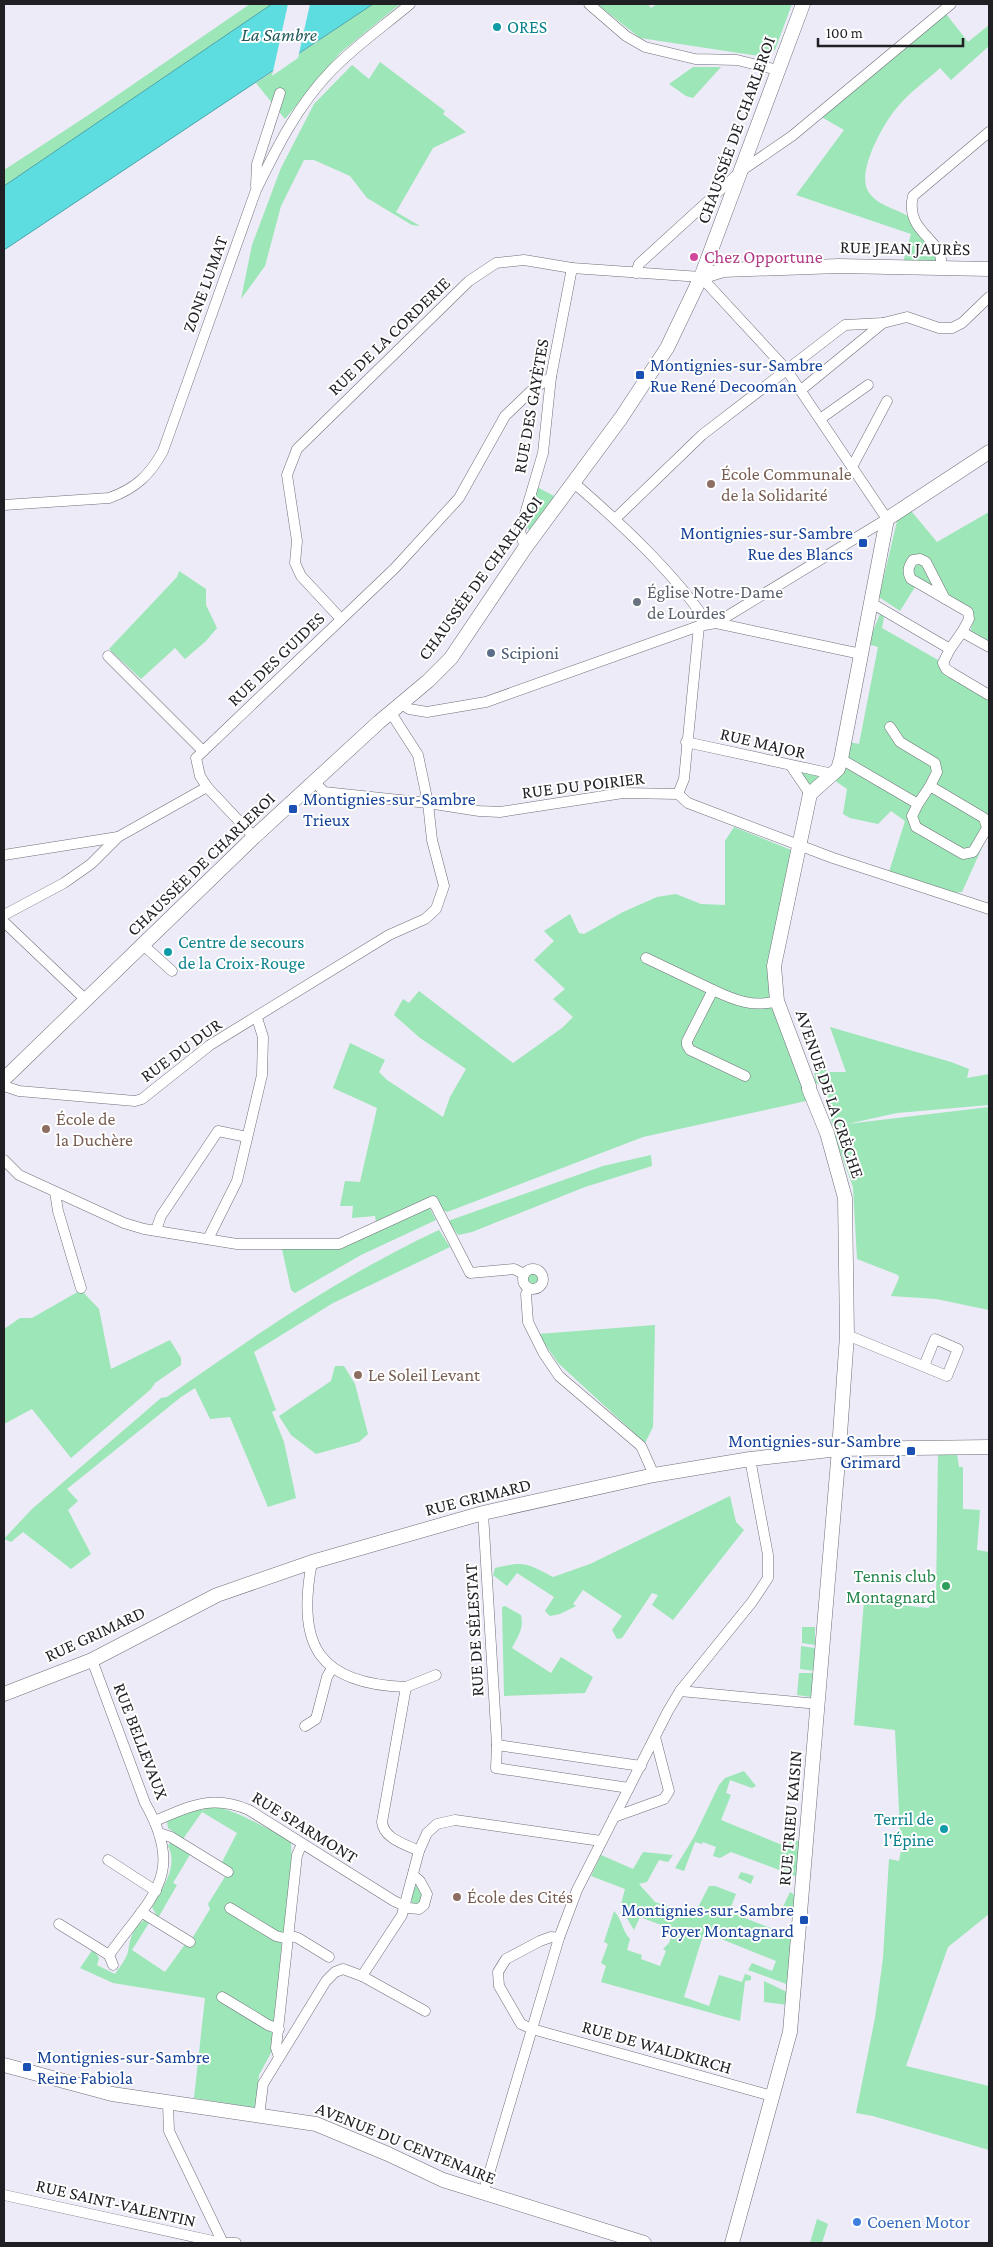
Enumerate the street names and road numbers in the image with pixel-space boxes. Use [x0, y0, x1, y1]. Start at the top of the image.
street label: CHAUSSÉE DE CHARLEROI [693, 34, 779, 226]
street label: ZONE LUMAT [178, 233, 232, 335]
street label: RUE JEAN JAURÈS [840, 237, 970, 259]
street label: RUE DE LA CORDERIE [324, 272, 454, 399]
street label: RUE DES GAYÈTES [509, 337, 553, 475]
street label: CHAUSSÉE DE CHARLEROI [414, 492, 546, 664]
street label: RUE DES GUIDES [223, 608, 329, 710]
street label: RUE MAJOR [718, 723, 809, 763]
street label: RUE DU POIRIER [521, 767, 646, 802]
street label: CHAUSSÉE DE CHARLEROI [123, 788, 279, 940]
street label: AVENUE DE LA CRÈCHE [792, 1007, 868, 1181]
street label: RUE DU DUR [137, 1013, 226, 1086]
street label: RUE GRIMARD [423, 1474, 533, 1520]
street label: RUE DE SÉLESTAT [461, 1563, 487, 1697]
street label: RUE GRIMARD [42, 1602, 148, 1666]
street label: RUE BELLEVAUX [110, 1680, 173, 1803]
street label: RUE TRIEU KAISIN [774, 1749, 806, 1887]
street label: RUE SPARMONT [249, 1787, 361, 1867]
street label: RUE DE WALDKIRCH [580, 2016, 734, 2078]
street label: AVENUE DU CENTENAIRE [313, 2098, 499, 2188]
street label: RUE SAINT-VALENTIN [34, 2175, 198, 2231]

